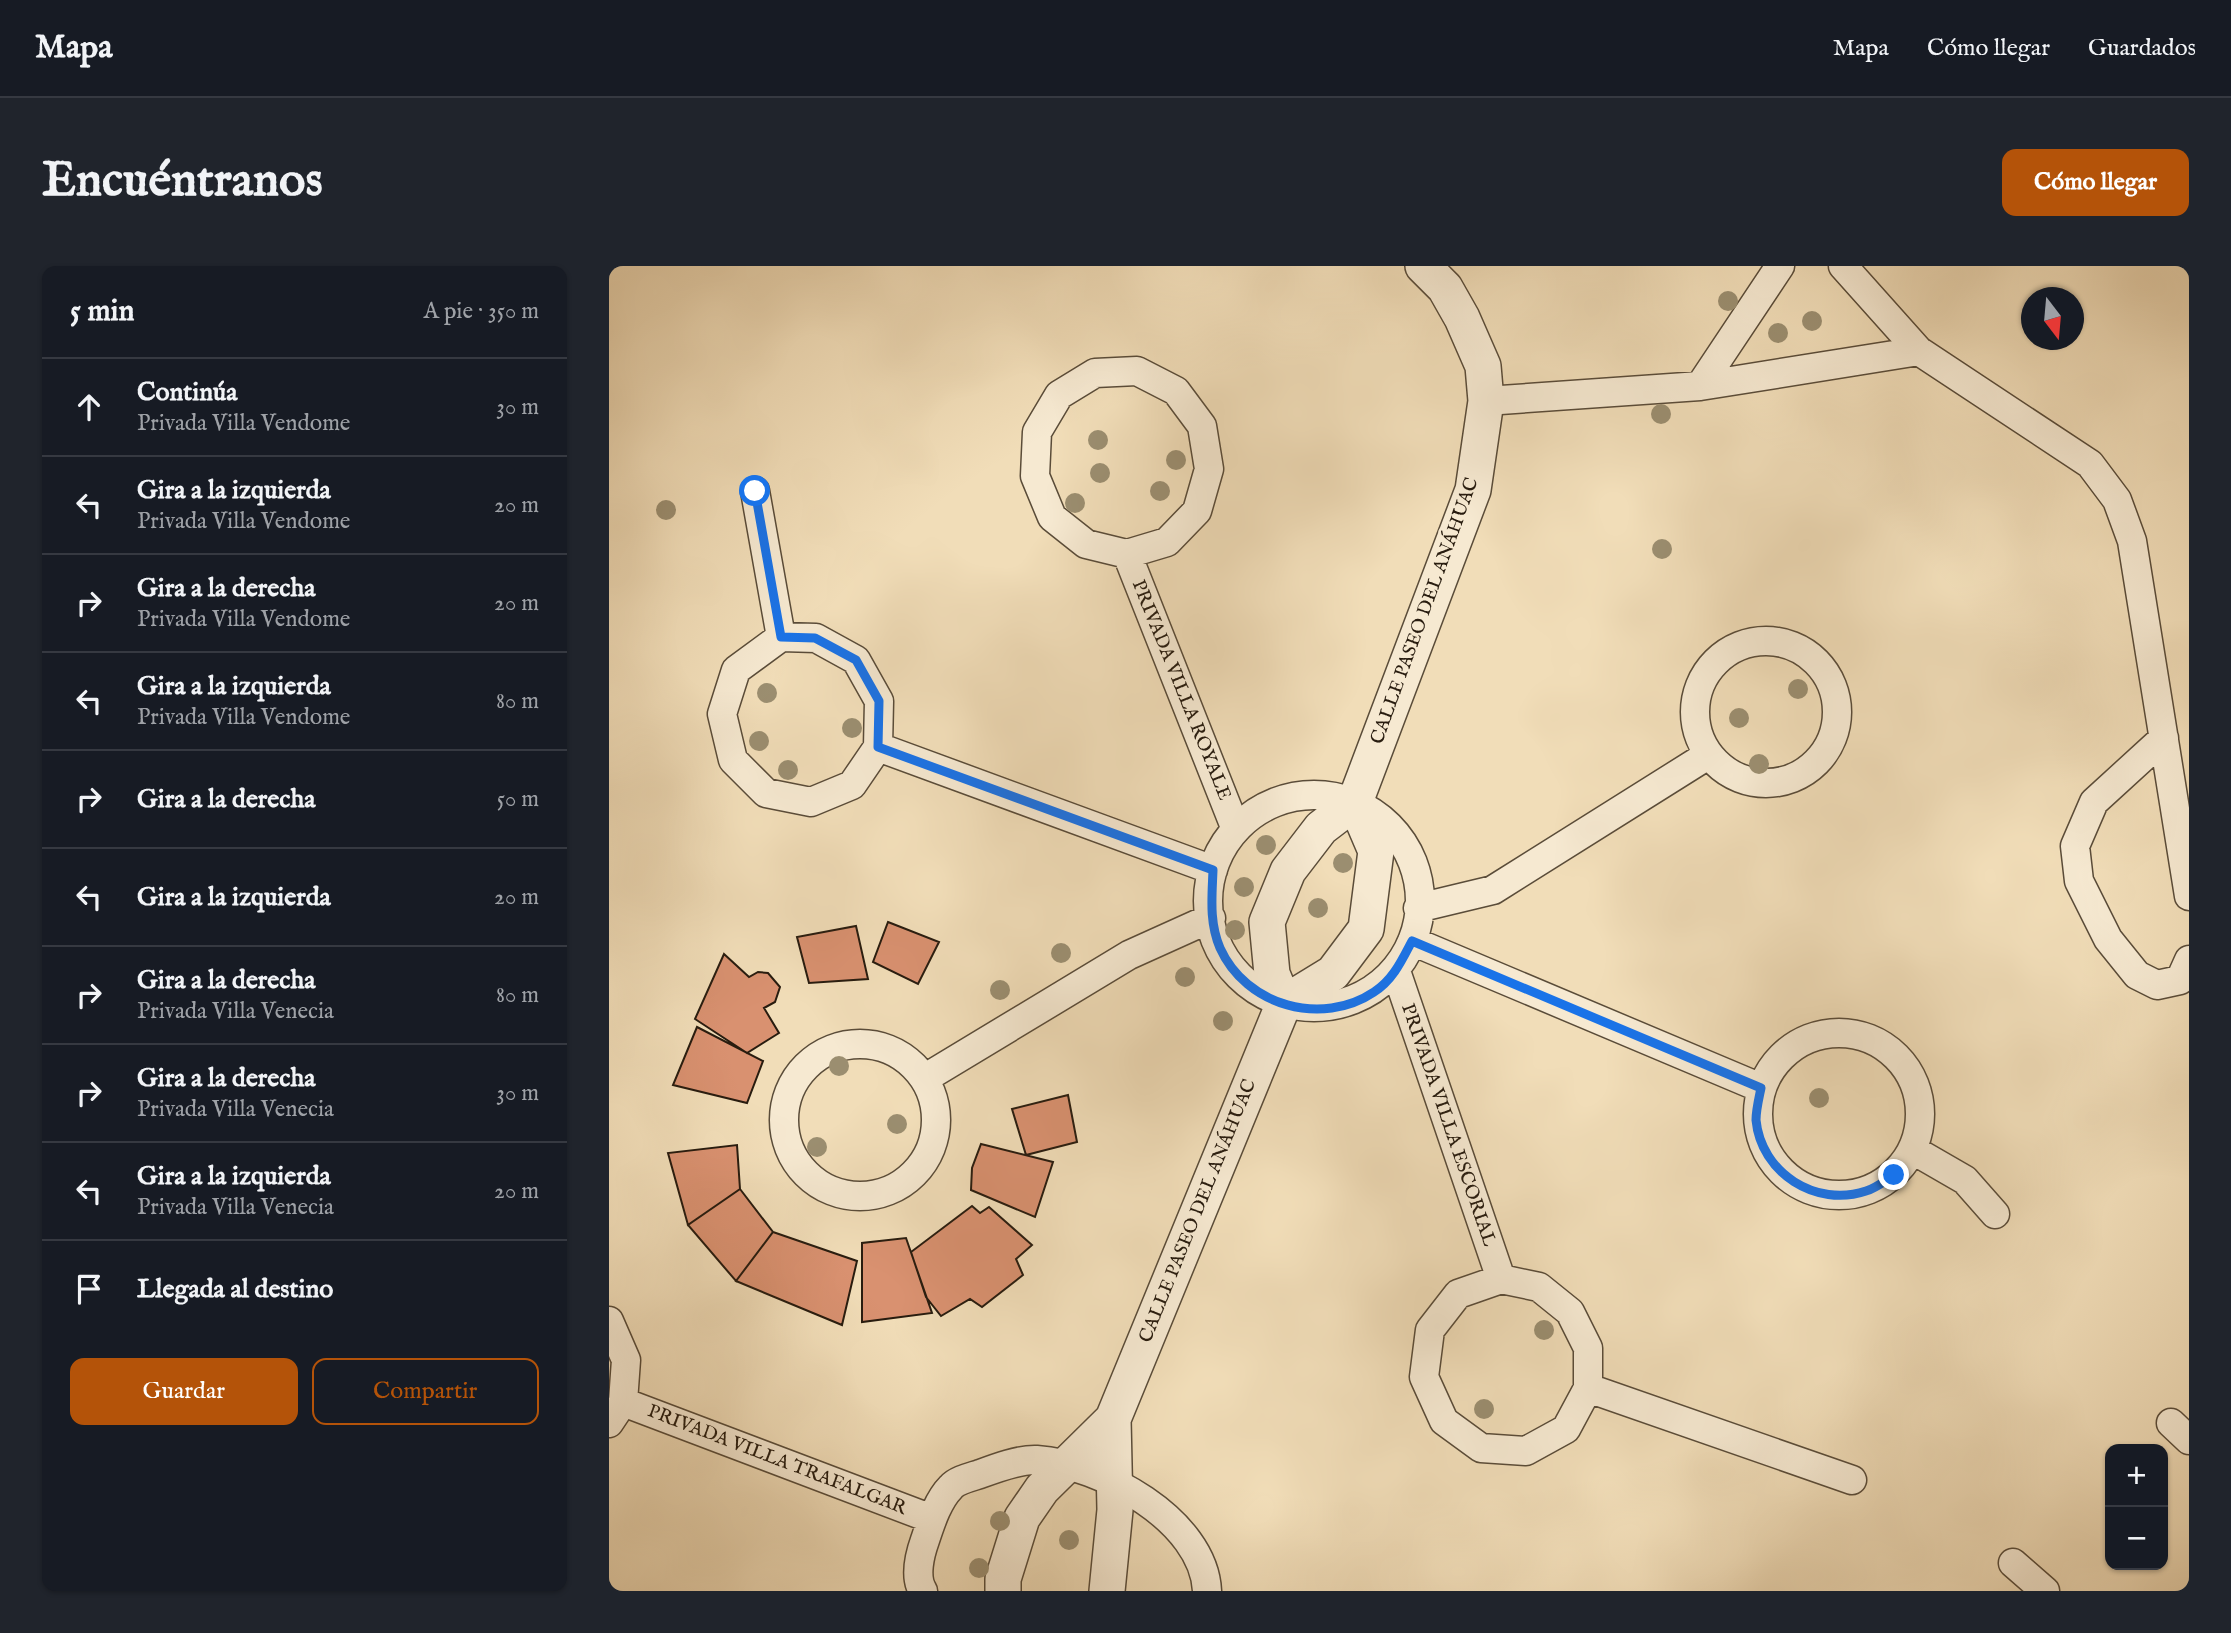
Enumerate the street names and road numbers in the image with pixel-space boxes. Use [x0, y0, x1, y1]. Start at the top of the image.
street label: CALLE PASEO DEL ANÁHUAC [1365, 474, 1485, 748]
street label: PRIVADA VILLA ROYALE [1126, 576, 1236, 804]
street label: PRIVADA VILLA ESCORIAL [1395, 1000, 1501, 1250]
street label: CALLE PASEO DEL ANÁHUAC [1133, 1075, 1262, 1346]
street label: PRIVADA VILLA TRAFALGAR [644, 1399, 910, 1521]

